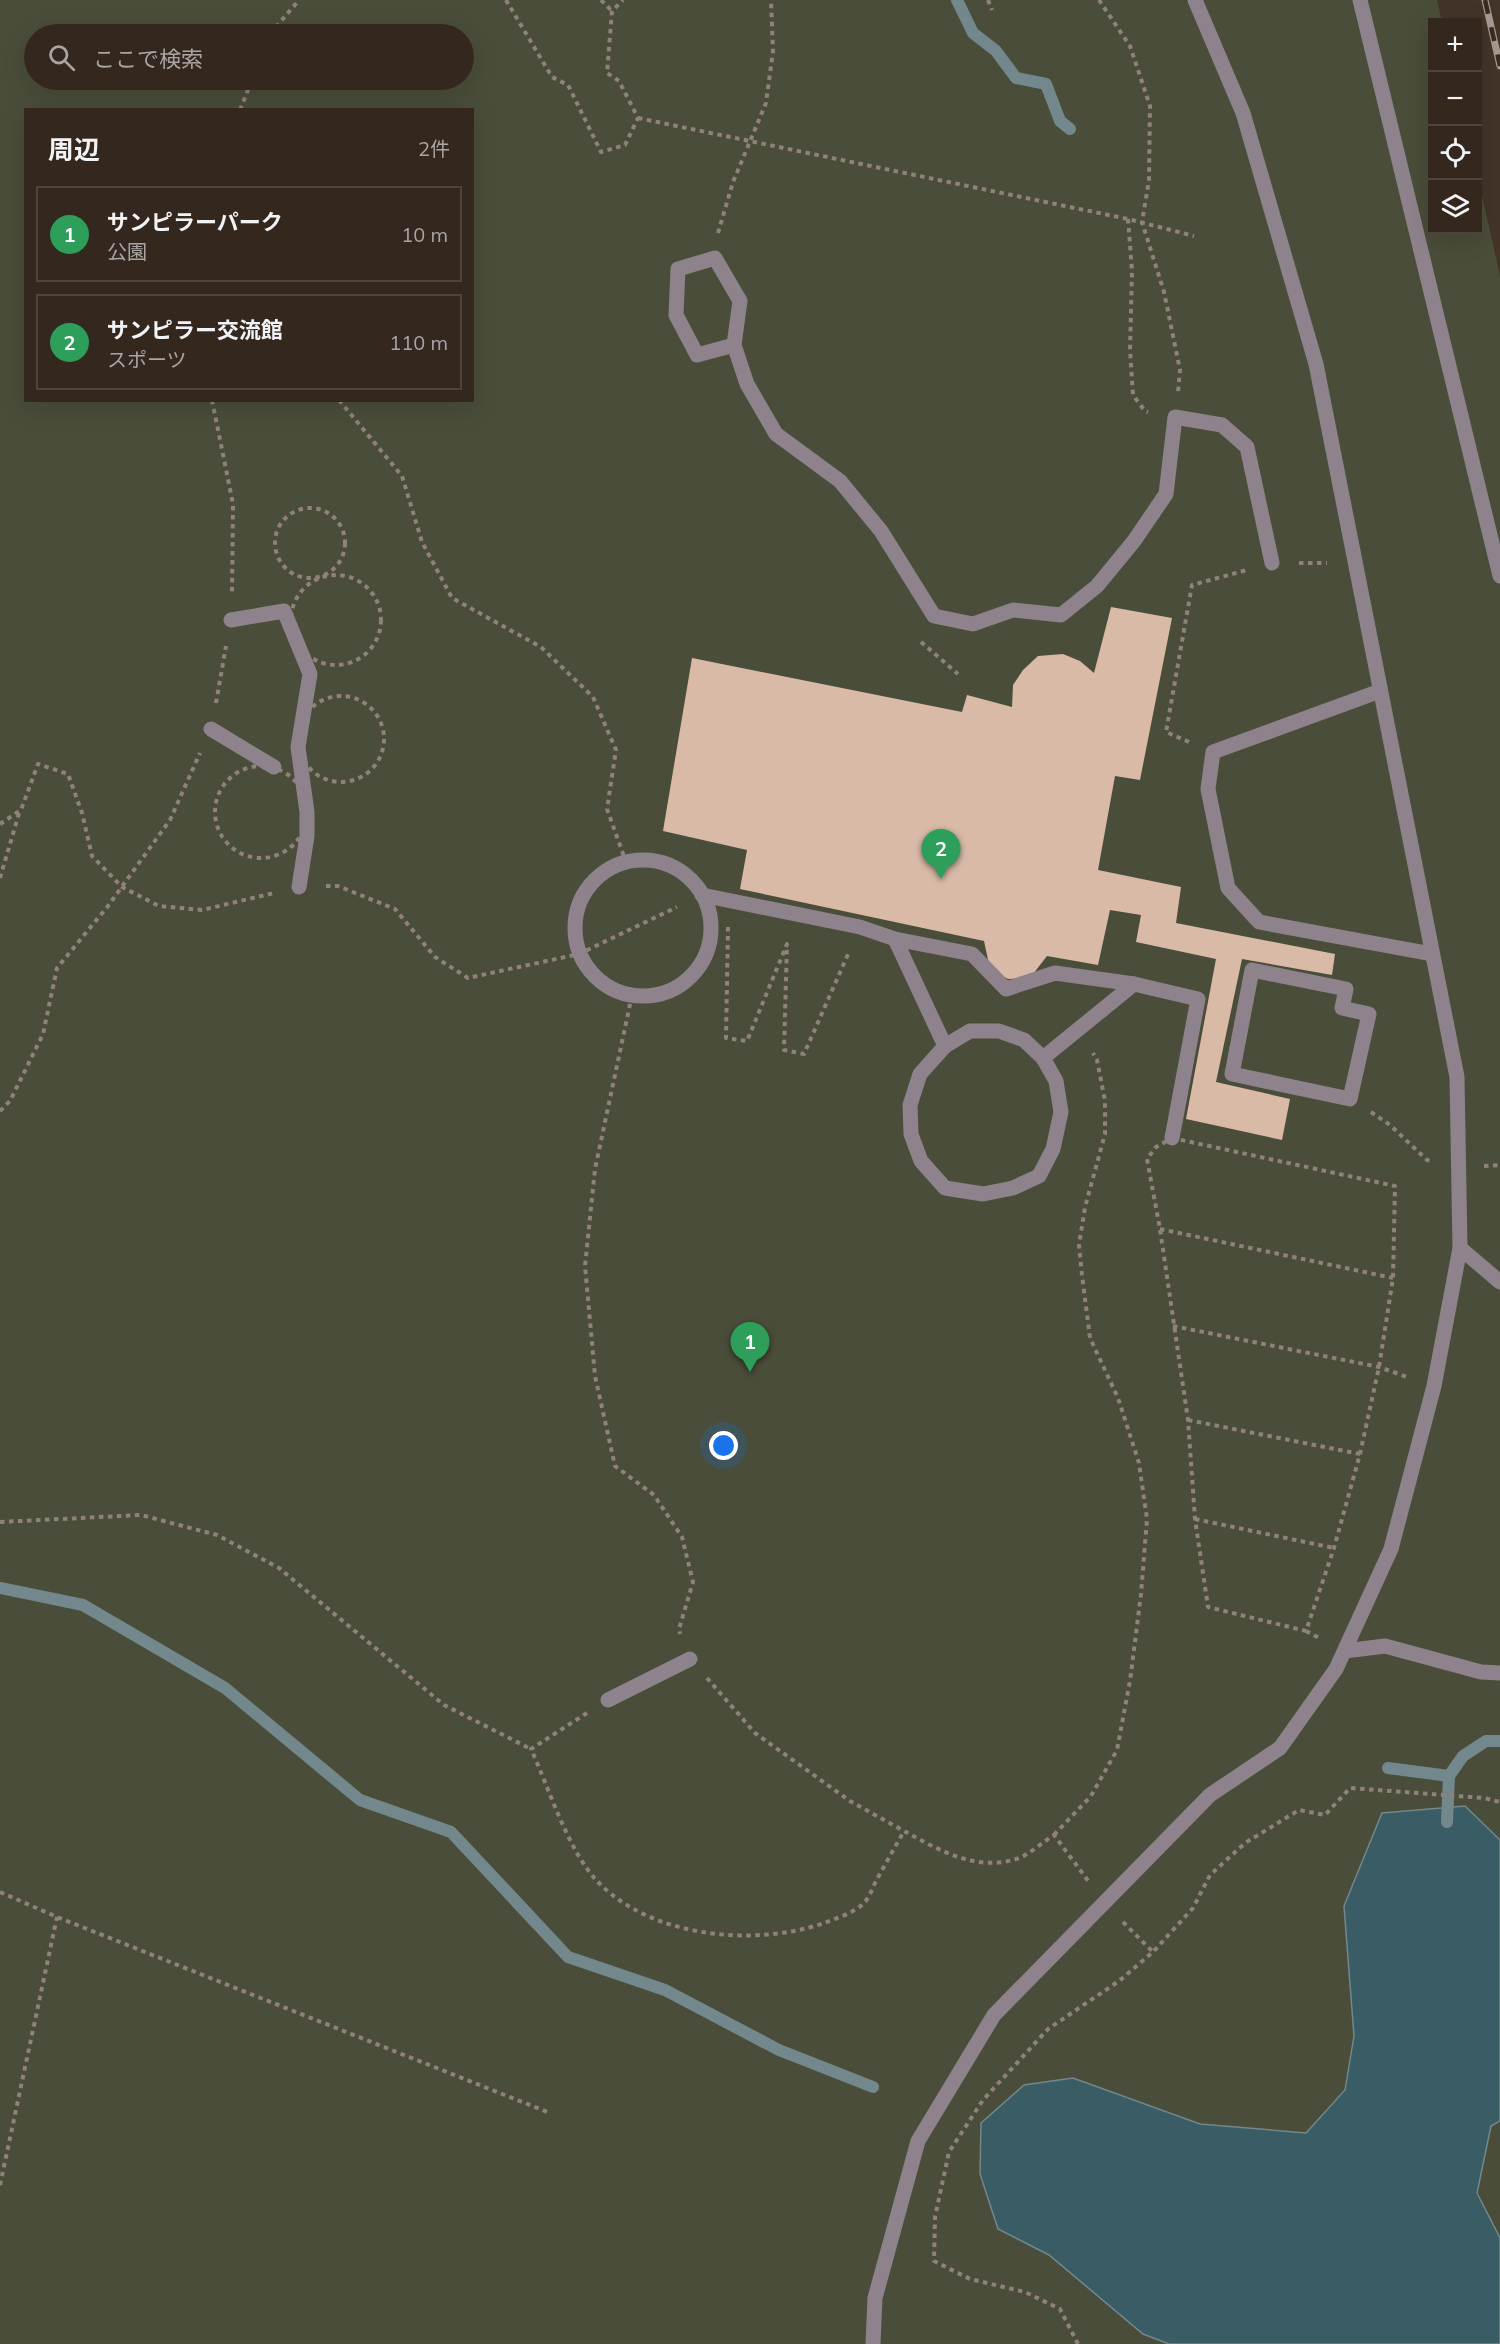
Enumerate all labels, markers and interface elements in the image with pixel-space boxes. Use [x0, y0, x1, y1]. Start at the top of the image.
map controls [1428, 18, 1482, 234]
button: + [1428, 18, 1482, 72]
search box [24, 24, 474, 90]
icon: search [45, 41, 78, 74]
text: ここで検索 [93, 45, 203, 73]
button: − [1428, 72, 1482, 126]
button: locate [1428, 126, 1482, 180]
text: 周辺 [48, 133, 100, 166]
text: 2件 [418, 136, 450, 161]
button: layers [1428, 180, 1482, 234]
text: サンピラーパーク [107, 208, 283, 236]
text: 1 [64, 222, 76, 247]
text: 10 m [401, 222, 448, 247]
text: 公園 [107, 239, 147, 264]
text: サンピラー交流館 [107, 316, 283, 344]
text: 2 [64, 330, 76, 355]
text: 110 m [389, 330, 448, 355]
text: スポーツ [107, 347, 187, 372]
pin: 2 [922, 830, 960, 879]
pin: 1 [730, 1322, 770, 1372]
your location [709, 1431, 738, 1460]

